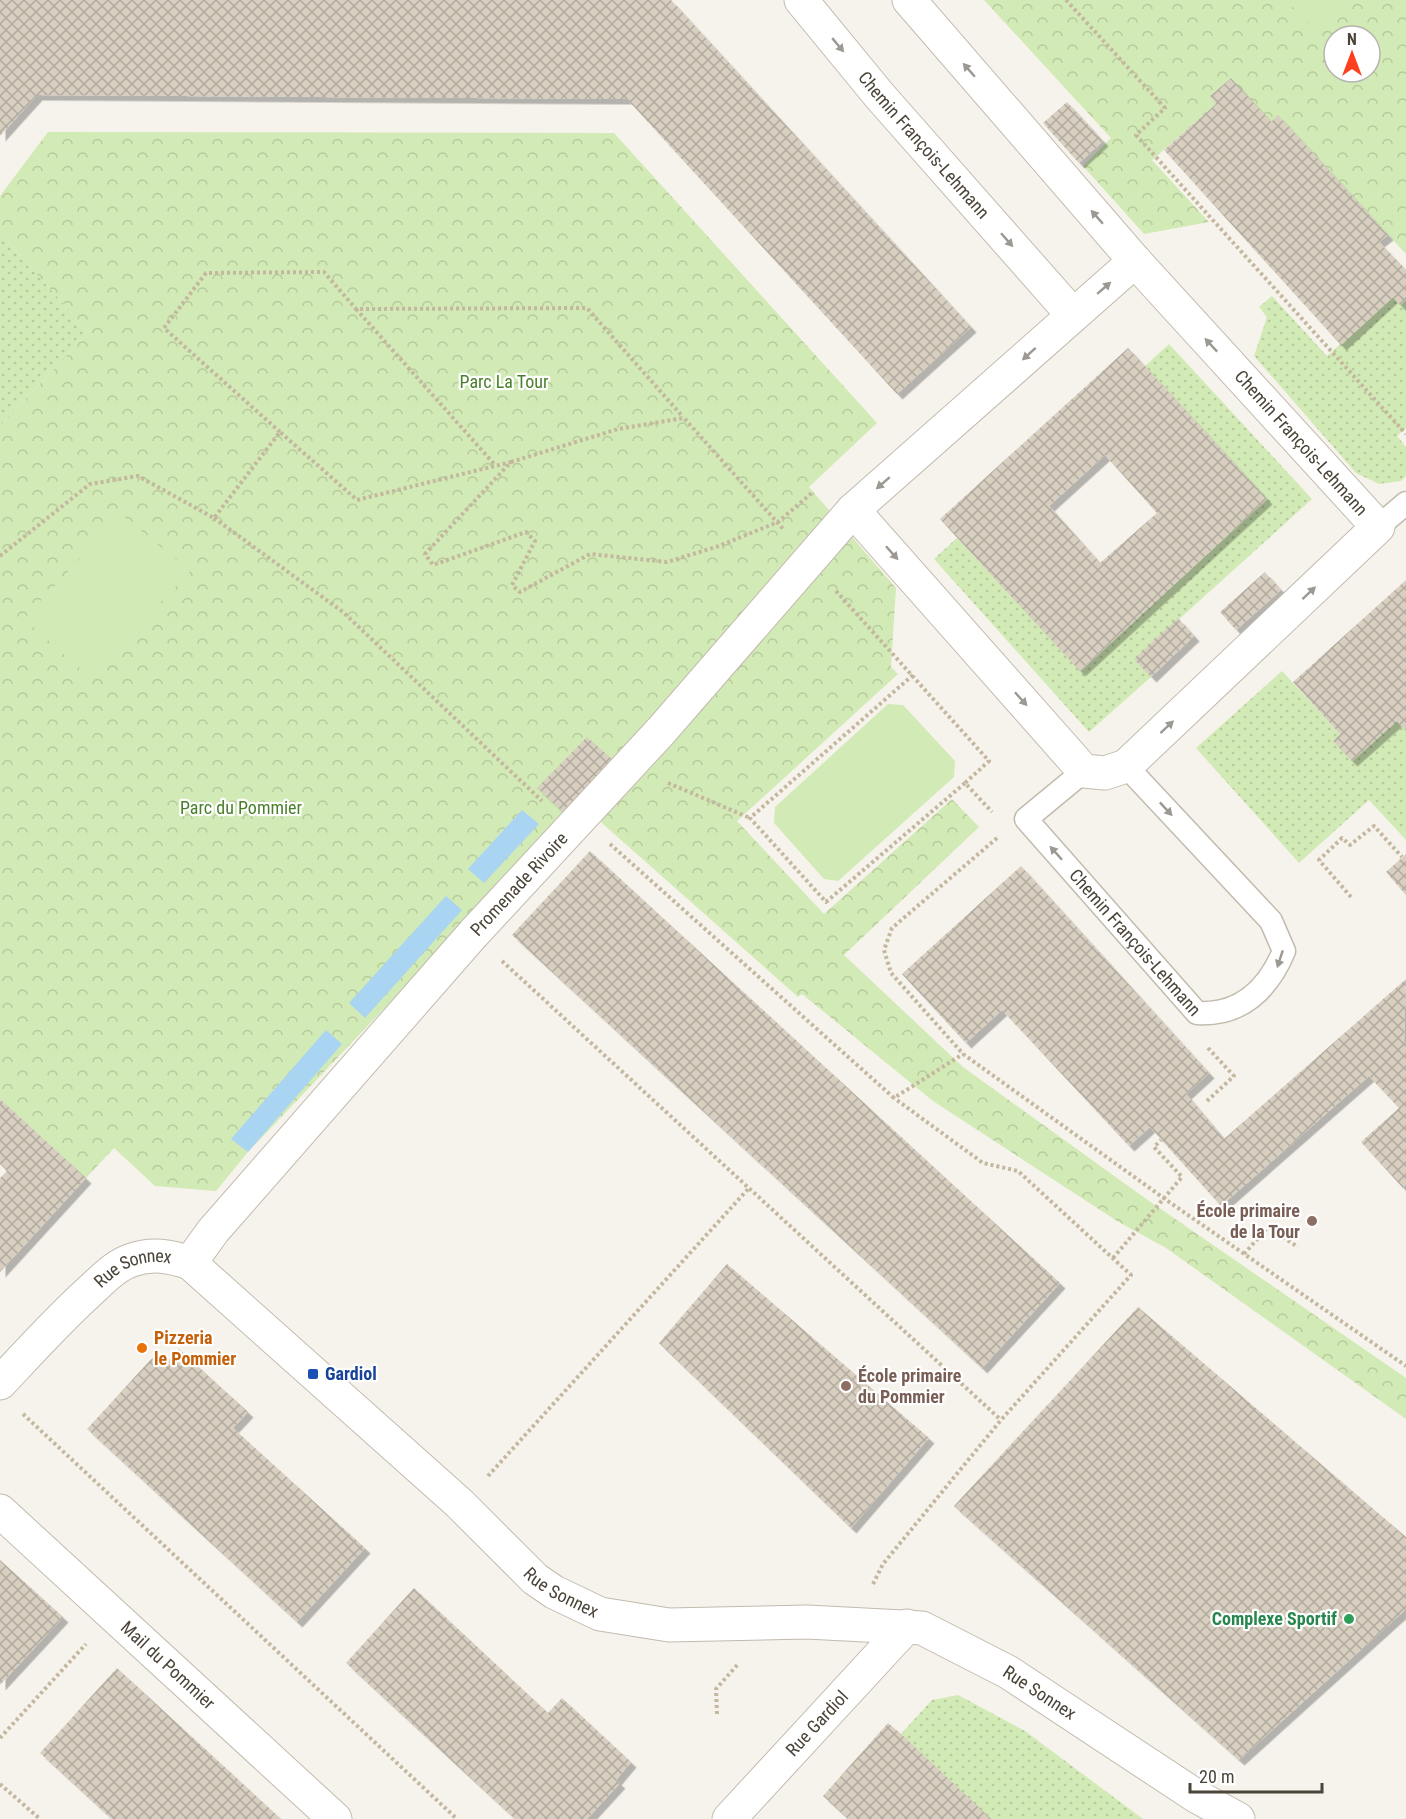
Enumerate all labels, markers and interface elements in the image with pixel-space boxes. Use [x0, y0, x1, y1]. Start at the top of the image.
north arrow [1322, 24, 1382, 84]
text: N [1347, 30, 1357, 49]
one-way arrow [832, 37, 845, 53]
one-way arrow [963, 63, 976, 78]
street label: Chemin François-Lehmann [854, 67, 994, 223]
one-way arrow [1091, 210, 1104, 225]
one-way arrow [1000, 232, 1013, 247]
one-way arrow [1096, 282, 1111, 295]
one-way arrow [1204, 337, 1218, 352]
one-way arrow [1022, 347, 1037, 361]
street label: Chemin François-Lehmann [1231, 366, 1372, 520]
park label: Parc La Tour [460, 371, 549, 392]
one-way arrow [876, 476, 891, 490]
one-way arrow [885, 546, 899, 561]
one-way arrow [1301, 586, 1316, 600]
one-way arrow [1014, 691, 1027, 706]
one-way arrow [1159, 721, 1174, 734]
park label: Parc du Pommier [180, 797, 303, 818]
one-way arrow [1159, 801, 1173, 816]
street label: Promenade Rivoire [466, 828, 572, 940]
one-way arrow [1050, 846, 1063, 861]
street label: Chemin François-Lehmann [1065, 865, 1205, 1020]
one-way arrow [1274, 950, 1284, 968]
place label: École primaire de la Tour [1197, 1200, 1300, 1242]
marker: École primaire de la Tour [1305, 1214, 1319, 1228]
street label: Rue Sonnex [89, 1245, 173, 1292]
place label: Pizzeria le Pommier [154, 1327, 236, 1369]
marker: Pizzeria le Pommier [135, 1341, 149, 1355]
place label: Gardiol [325, 1363, 377, 1384]
place label: École primaire du Pommier [858, 1365, 962, 1407]
marker: Gardiol [306, 1367, 320, 1381]
marker: École primaire du Pommier [839, 1379, 853, 1393]
street label: Rue Sonnex [519, 1563, 602, 1622]
place label: Complexe Sportif [1212, 1608, 1337, 1629]
marker: Complexe Sportif [1342, 1612, 1356, 1626]
street label: Mail du Pommier [117, 1616, 220, 1714]
street label: Rue Sonnex [999, 1661, 1080, 1724]
street label: Rue Gardiol [781, 1686, 852, 1760]
scale bar [1190, 1756, 1322, 1794]
text: 20 m [1199, 1766, 1234, 1787]

